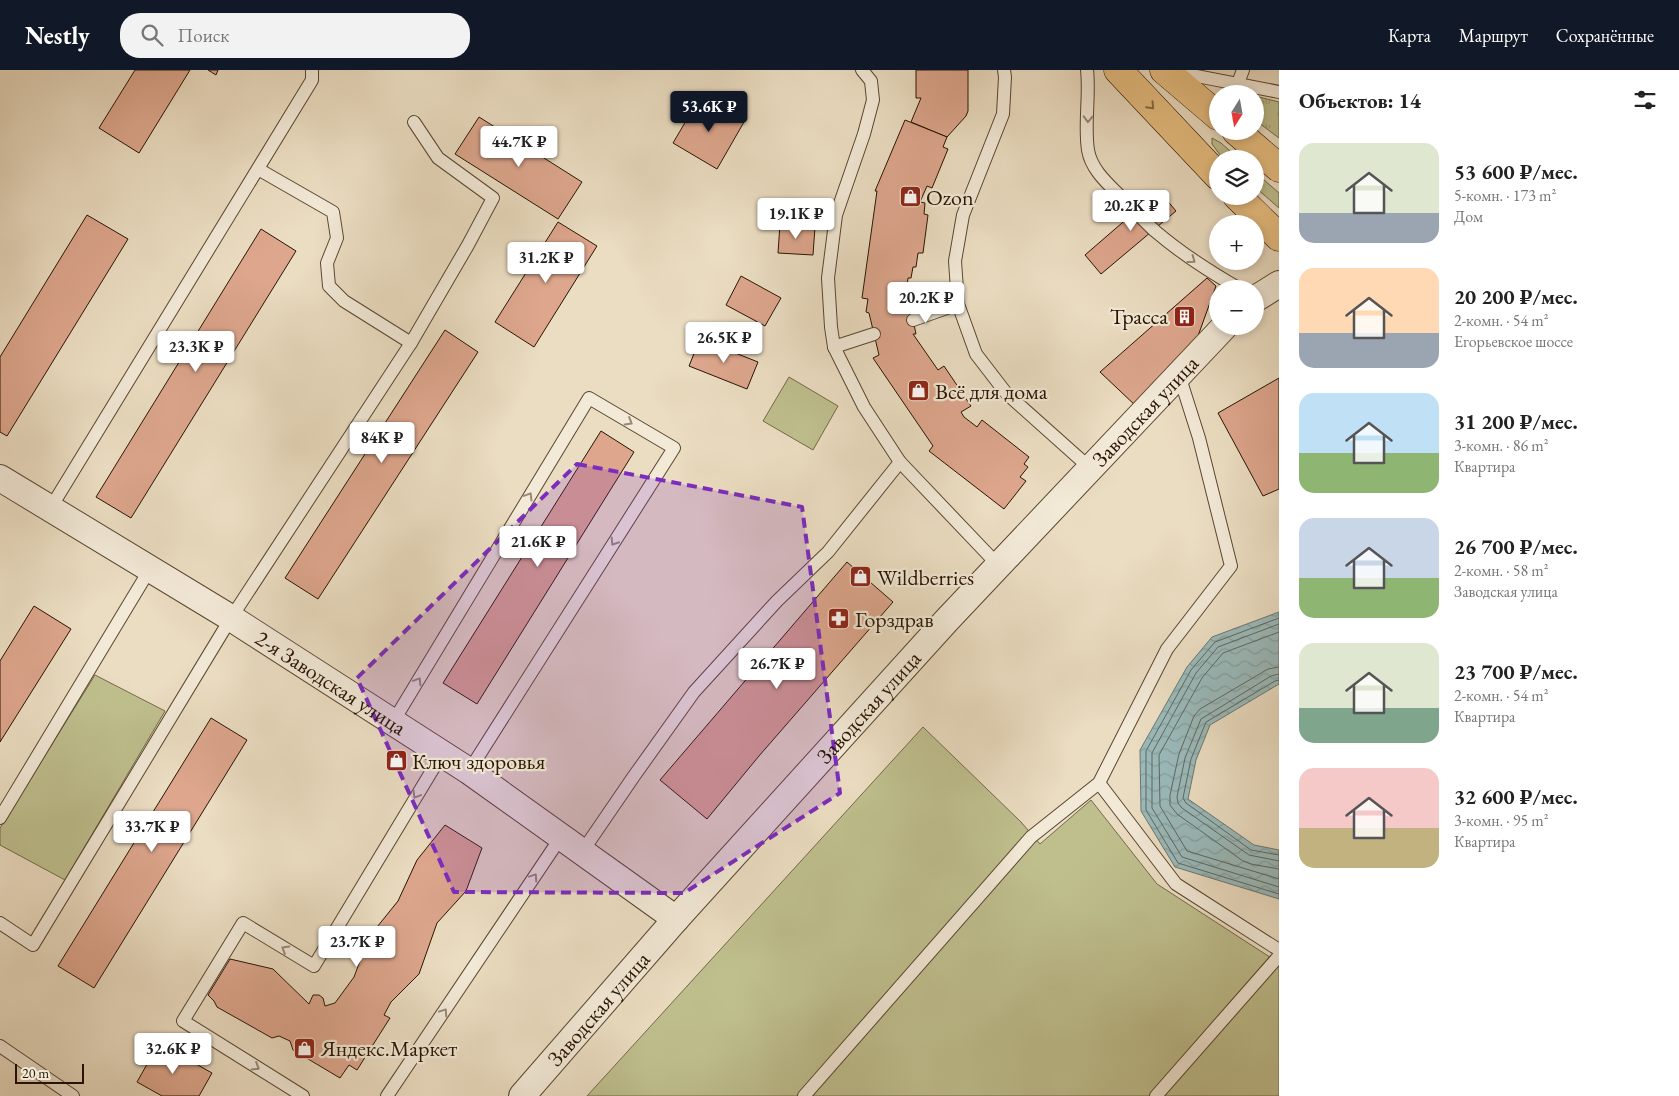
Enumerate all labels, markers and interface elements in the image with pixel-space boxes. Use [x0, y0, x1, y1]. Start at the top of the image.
search box [120, 13, 470, 58]
text: Nestly [25, 20, 90, 51]
icon: search [138, 21, 166, 49]
text: Поиск [178, 23, 229, 48]
text: Карта [1388, 24, 1431, 47]
text: Маршрут [1459, 24, 1528, 47]
text: Сохранённые [1556, 24, 1654, 47]
north arrow [1209, 85, 1264, 140]
map controls [1209, 85, 1264, 335]
icon: filters [1631, 86, 1659, 114]
text: Объектов: 14 [1299, 87, 1421, 114]
pin: 53.6K ₽ [663, 90, 755, 133]
text: 53.6K ₽ [681, 96, 737, 117]
one-way arrow [1145, 100, 1154, 109]
one-way arrow [1082, 115, 1093, 123]
pin: 44.7K ₽ [473, 126, 565, 168]
text: 44.7K ₽ [491, 131, 547, 152]
button: layers [1209, 150, 1264, 205]
text: 53 600 ₽/мес. [1454, 158, 1578, 185]
icon: home [1339, 163, 1399, 223]
place label: Ozon [926, 183, 974, 212]
shop icon: Ozon [898, 185, 922, 209]
text: 5-комн. · 173 m² [1454, 185, 1556, 206]
pin: 20.2K ₽ [1085, 190, 1177, 232]
text: 20.2K ₽ [1103, 195, 1159, 216]
pin: 19.1K ₽ [750, 198, 842, 240]
text: 19.1K ₽ [768, 203, 824, 224]
text: Дом [1454, 206, 1483, 227]
button: + [1209, 215, 1264, 270]
pin: 31.2K ₽ [500, 242, 592, 284]
text: 31.2K ₽ [518, 247, 574, 268]
one-way arrow [1186, 254, 1196, 263]
button: − [1209, 280, 1264, 335]
pin: 20.2K ₽ [880, 282, 972, 324]
text: 20 200 ₽/мес. [1454, 283, 1578, 310]
text: 20.2K ₽ [898, 287, 954, 308]
icon: home [1339, 288, 1399, 348]
place label: Трасса [1110, 302, 1168, 331]
building icon: Трасса [1172, 304, 1196, 328]
text: 2-комн. · 54 m² [1454, 310, 1549, 331]
pin: 26.5K ₽ [678, 322, 770, 364]
text: 26.5K ₽ [696, 327, 752, 348]
pin: 23.3K ₽ [150, 330, 242, 373]
text: Егорьевское шоссе [1454, 331, 1573, 352]
text: 23.3K ₽ [168, 336, 224, 357]
street label: Заводская улица [1085, 349, 1205, 473]
place label: Всё для дома [935, 377, 1048, 406]
shop icon: Всё для дома [907, 379, 931, 403]
text: 31 200 ₽/мес. [1454, 408, 1578, 435]
icon: home [1339, 413, 1399, 473]
one-way arrow [624, 415, 633, 425]
pin: 84K ₽ [347, 422, 417, 464]
text: 84K ₽ [361, 427, 403, 448]
text: 3-комн. · 86 m² [1454, 435, 1549, 456]
text: Квартира [1454, 456, 1515, 477]
one-way arrow [523, 493, 533, 502]
pin: 21.6K ₽ [492, 526, 584, 568]
text: 21.6K ₽ [510, 531, 566, 552]
text: 26 700 ₽/мес. [1454, 533, 1578, 560]
one-way arrow [611, 536, 621, 545]
icon: home [1339, 538, 1399, 598]
text: 2-комн. · 58 m² [1454, 560, 1549, 581]
place label: Wildberries [877, 563, 974, 592]
shop icon: Wildberries [849, 565, 873, 589]
text: Заводская улица [1454, 581, 1558, 602]
place label: Горздрав [855, 605, 934, 634]
pharmacy icon: Горздрав [827, 607, 851, 631]
street label: 2-я Заводская улица [250, 624, 412, 742]
street label: Заводская улица [810, 644, 928, 770]
pin: 26.7K ₽ [731, 648, 823, 690]
text: 26.7K ₽ [749, 653, 805, 674]
text: 23 700 ₽/мес. [1454, 658, 1578, 685]
icon: home [1339, 663, 1399, 723]
one-way arrow [412, 677, 422, 686]
text: 2-комн. · 54 m² [1454, 685, 1549, 706]
text: Квартира [1454, 706, 1515, 727]
place label: Ключ здоровья [412, 747, 545, 776]
shop icon: Ключ здоровья [384, 749, 408, 773]
text: 32 600 ₽/мес. [1454, 783, 1578, 810]
icon: home [1339, 788, 1399, 848]
one-way arrow [413, 790, 423, 799]
pin: 33.7K ₽ [106, 810, 198, 853]
text: 3-комн. · 95 m² [1454, 810, 1549, 831]
text: 33.7K ₽ [124, 816, 180, 837]
text: Квартира [1454, 831, 1515, 852]
one-way arrow [528, 873, 537, 883]
pin: 23.7K ₽ [311, 926, 403, 968]
text: 23.7K ₽ [329, 931, 385, 952]
one-way arrow [281, 945, 290, 955]
street label: Заводская улица [541, 945, 657, 1072]
one-way arrow [438, 1008, 447, 1018]
pin: 32.6K ₽ [127, 1032, 219, 1075]
place label: Яндекс.Маркет [320, 1034, 457, 1063]
shop icon: Яндекс.Маркет [293, 1036, 317, 1060]
text: 32.6K ₽ [145, 1038, 201, 1059]
one-way arrow [250, 1060, 259, 1070]
scale bar [15, 1061, 84, 1084]
text: 20 m [22, 1064, 49, 1082]

